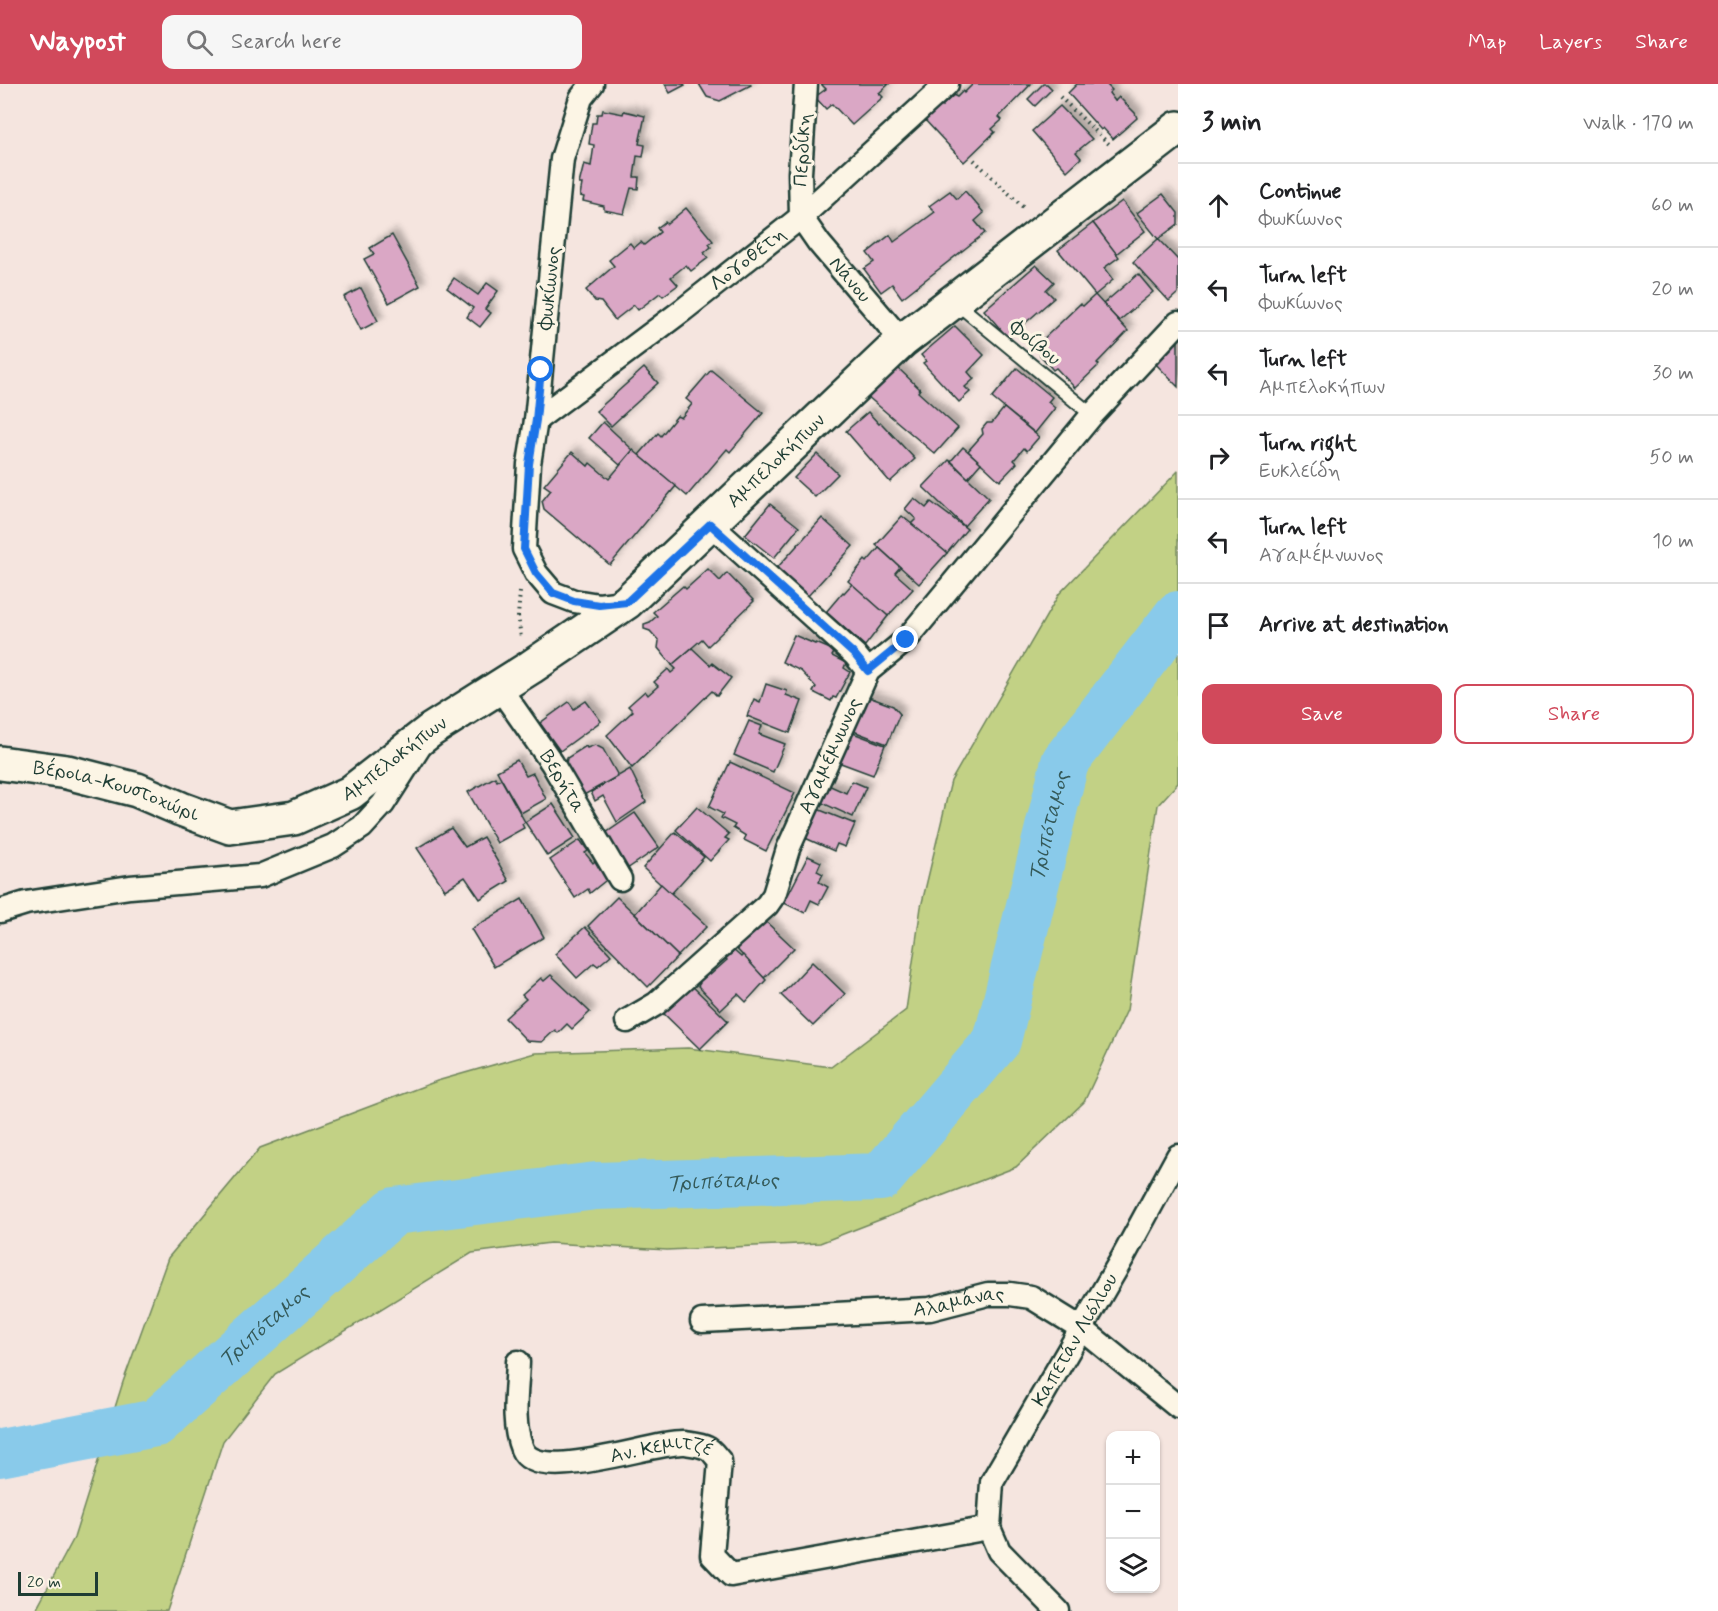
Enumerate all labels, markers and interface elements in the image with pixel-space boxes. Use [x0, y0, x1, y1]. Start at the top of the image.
search box [162, 15, 582, 69]
text: Waypost [30, 24, 126, 61]
icon: search [183, 26, 216, 59]
text: Search here [231, 28, 342, 56]
text: Map [1468, 28, 1506, 56]
text: Layers [1539, 28, 1602, 56]
text: Share [1635, 28, 1688, 56]
text: 3 min [1202, 106, 1262, 140]
text: Walk · 170 m [1583, 110, 1694, 137]
street label: Περδίκη [788, 113, 818, 187]
text: Continue [1259, 178, 1341, 206]
icon: ahead [1202, 189, 1235, 222]
text: 60 m [1651, 192, 1694, 219]
text: Φωκίωνος [1259, 206, 1343, 233]
street label: Λογοθέτη [704, 221, 791, 297]
street label: Φωκίωνος [532, 245, 568, 332]
street label: Νάνου [823, 251, 877, 309]
text: Turn left [1259, 262, 1347, 290]
icon: left [1202, 273, 1235, 306]
text: 20 m [1651, 276, 1694, 303]
text: Φωκίωνος [1259, 290, 1343, 317]
street label: Φοίβου [1003, 313, 1066, 372]
text: Turn left [1259, 346, 1347, 374]
route start [527, 356, 553, 382]
icon: left [1202, 357, 1235, 390]
text: 30 m [1652, 360, 1694, 387]
text: Αμπελοκήπων [1259, 374, 1385, 401]
street label: Αμπελοκήπων [721, 407, 831, 514]
text: Turn right [1259, 430, 1357, 458]
icon: right [1202, 441, 1235, 474]
text: 50 m [1649, 444, 1694, 471]
text: Ευκλείδη [1259, 458, 1341, 485]
text: Turn left [1259, 514, 1347, 542]
icon: left [1202, 525, 1235, 558]
text: 10 m [1652, 528, 1694, 555]
text: Αγαμέμνωνος [1259, 542, 1384, 569]
icon: arrive [1202, 609, 1235, 642]
text: Arrive at destination [1259, 611, 1449, 639]
route end [892, 626, 918, 652]
button: Save [1202, 684, 1442, 744]
button: Share [1454, 684, 1694, 744]
street label: Αγαμέμνωνος [792, 693, 868, 818]
street label: Αμπελοκήπων [338, 710, 452, 808]
street label: Βερήτα [533, 744, 592, 818]
street label: Βέροια-Κουστοχώρι [32, 754, 204, 828]
water label: Τριπόταμος [1023, 767, 1077, 884]
water label: Τριπόταμος [667, 1166, 781, 1198]
street label: Καπετάν Λιόλιου [1025, 1268, 1124, 1411]
water label: Τριπόταμος [213, 1278, 317, 1374]
street label: Αλαμάνας [912, 1281, 1005, 1323]
street label: Αν. Κεμιτζέ [607, 1429, 718, 1470]
map controls [1106, 1431, 1160, 1593]
button: + [1106, 1431, 1160, 1485]
button: − [1106, 1485, 1160, 1539]
button: layers [1106, 1539, 1160, 1593]
scale bar [18, 1569, 98, 1596]
text: 20 m [27, 1572, 61, 1593]

